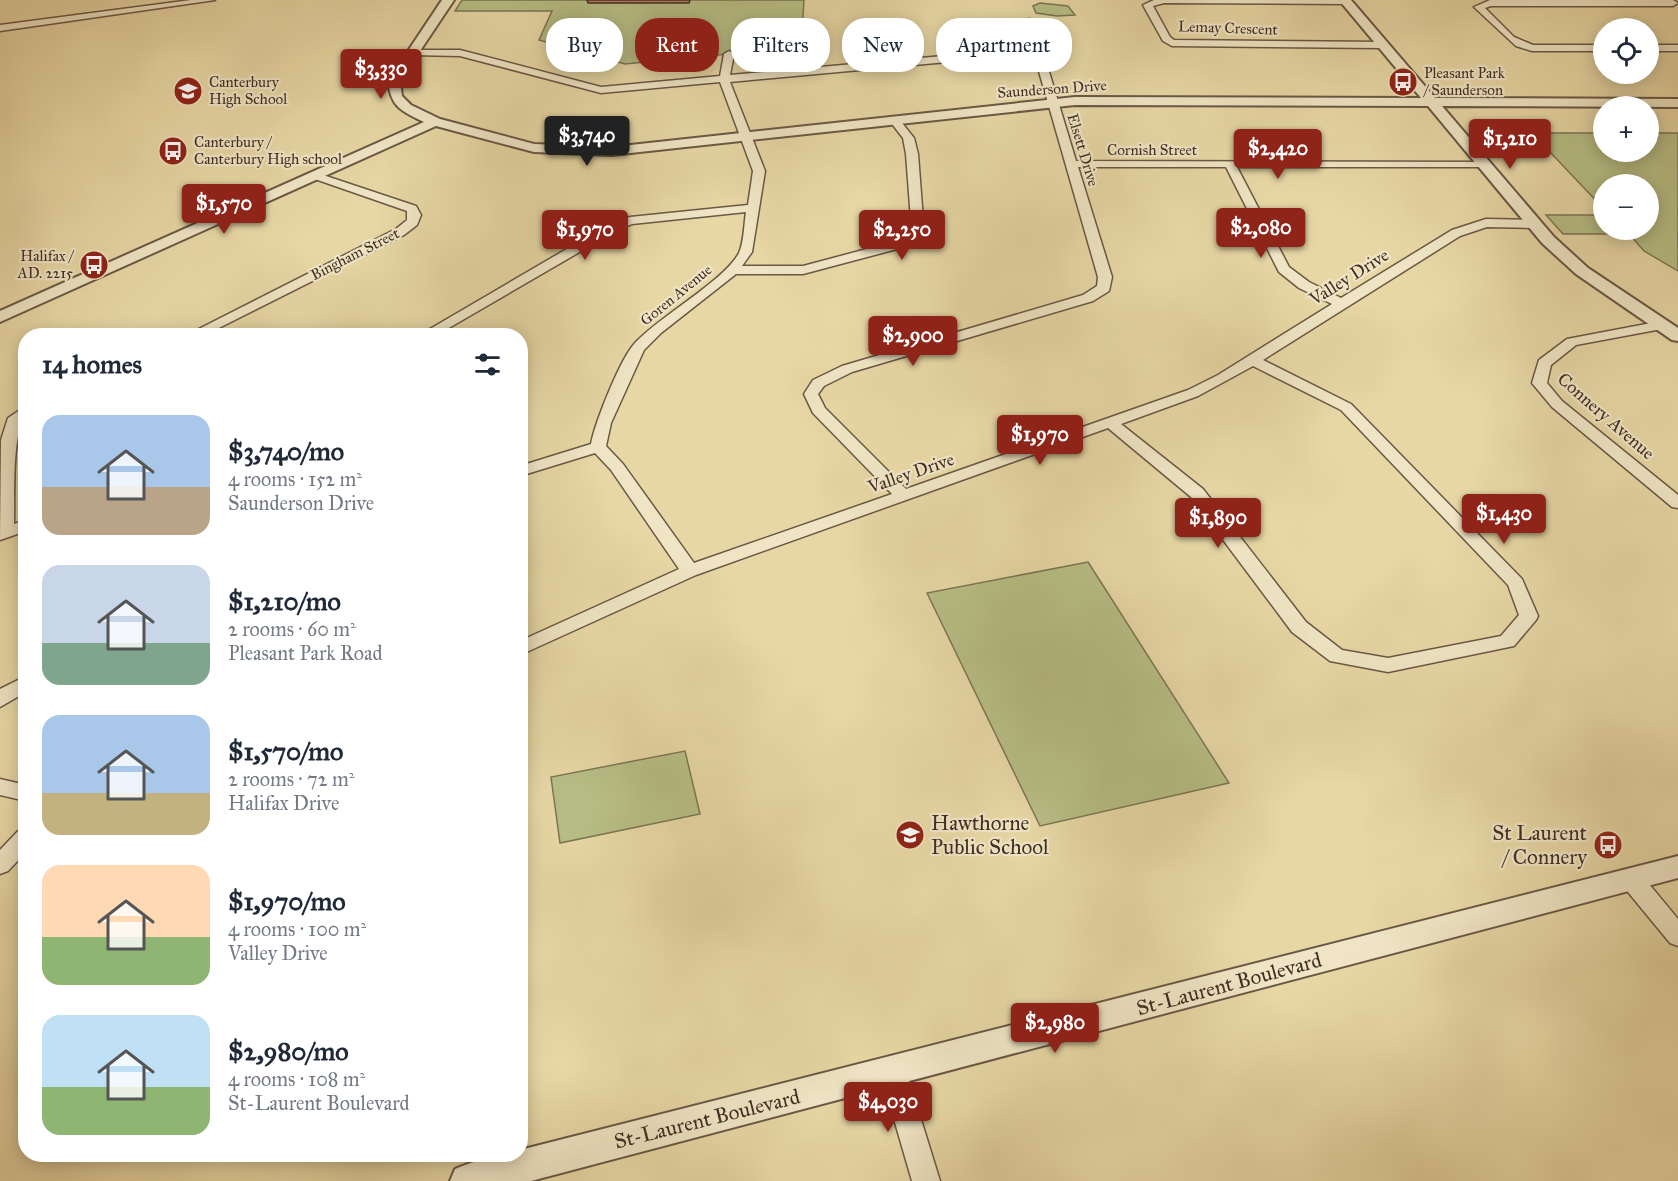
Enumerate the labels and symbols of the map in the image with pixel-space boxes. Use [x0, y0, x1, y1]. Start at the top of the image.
street label: Lemay Crescent [1178, 17, 1279, 39]
pin: $3,330 [332, 49, 430, 100]
place label: Pleasant Park / Saunderson [1423, 64, 1505, 99]
bus stop icon: Pleasant Park / Saunderson [1387, 66, 1419, 98]
place label: Canterbury High School [209, 73, 288, 108]
school or university icon: Canterbury High School [172, 75, 204, 107]
street label: Saunderson Drive [997, 76, 1107, 102]
street label: Elsett Drive [1063, 111, 1103, 189]
pin: $3,740 [538, 116, 636, 167]
pin: $1,210 [1461, 119, 1559, 170]
pin: $2,420 [1229, 129, 1327, 180]
place label: Canterbury / Canterbury High school [194, 133, 343, 168]
bus stop icon: Canterbury / Canterbury High school [157, 135, 189, 167]
street label: Cornish Street [1107, 141, 1198, 159]
pin: $1,570 [175, 184, 273, 235]
pin: $2,080 [1212, 208, 1310, 259]
pin: $1,970 [536, 210, 634, 261]
pin: $2,250 [853, 210, 951, 261]
street label: Bingham Street [308, 224, 403, 284]
street label: Valley Drive [1304, 244, 1393, 311]
place label: Halifax / AD. 2215 [17, 247, 75, 282]
bus stop icon: Halifax / AD. 2215 [78, 249, 110, 281]
street label: Goren Avenue [637, 261, 715, 329]
pin: $2,900 [864, 316, 962, 367]
street label: Connery Avenue [1553, 368, 1659, 464]
pin: $1,970 [991, 415, 1089, 466]
street label: Valley Drive [864, 448, 957, 498]
pin: $1,430 [1455, 494, 1553, 545]
pin: $1,890 [1169, 498, 1267, 549]
place label: Hawthorne Public School [931, 810, 1049, 860]
school or university icon: Hawthorne Public School [894, 819, 926, 851]
place label: St Laurent / Connery [1492, 820, 1588, 870]
bus stop icon: St Laurent / Connery [1592, 829, 1624, 861]
street label: St-Laurent Boulevard [1134, 947, 1325, 1021]
pin: $2,980 [1006, 1003, 1104, 1054]
pin: $4,030 [839, 1082, 937, 1133]
street label: St-Laurent Boulevard [611, 1083, 803, 1155]

